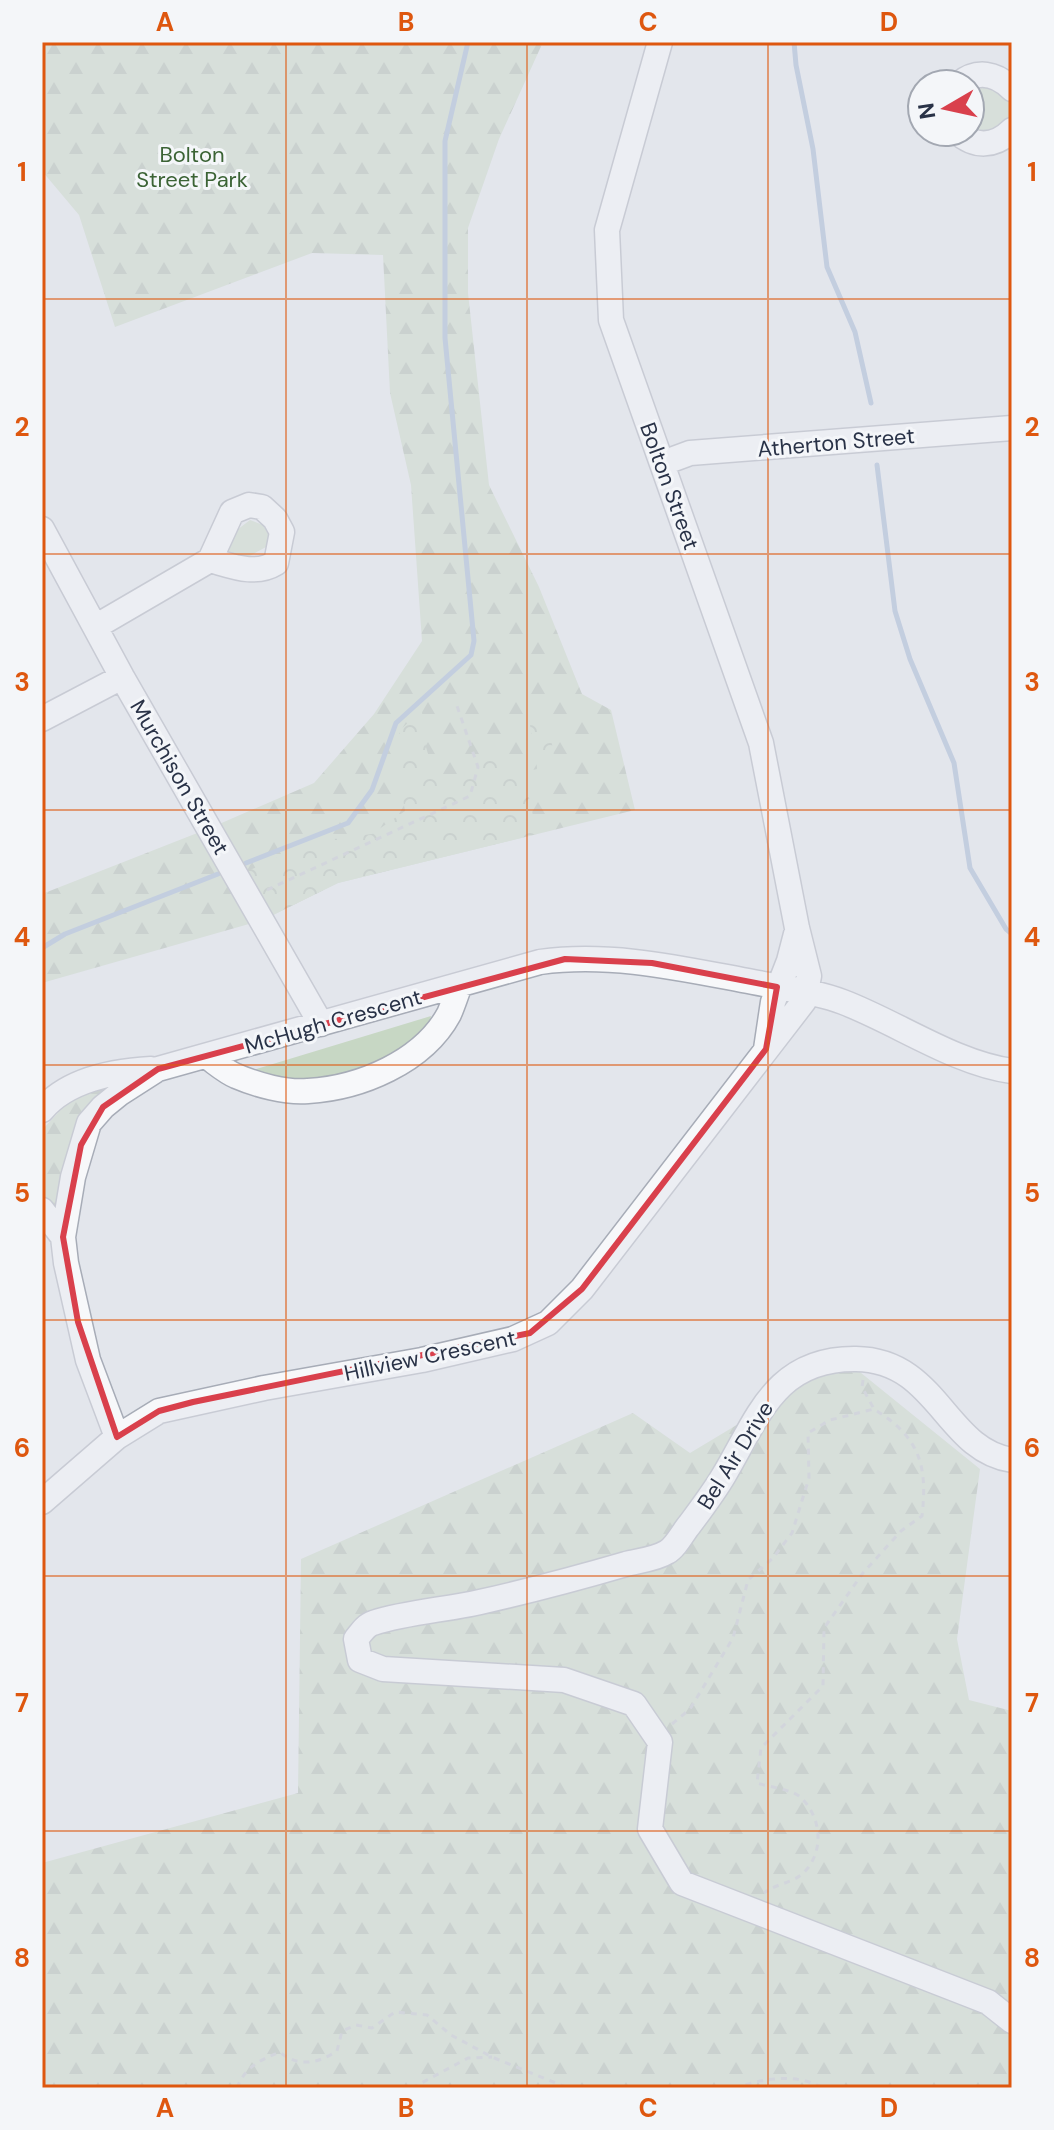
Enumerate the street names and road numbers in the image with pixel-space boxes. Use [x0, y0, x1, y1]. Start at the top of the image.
street label: Bolton Street [633, 419, 706, 554]
street label: Atherton Street [756, 421, 916, 464]
street label: Murchison Street [123, 695, 236, 860]
street label: McHugh Crescent [241, 982, 425, 1061]
street label: Hillview Crescent [341, 1323, 519, 1388]
street label: Bel Air Drive [691, 1396, 780, 1515]

